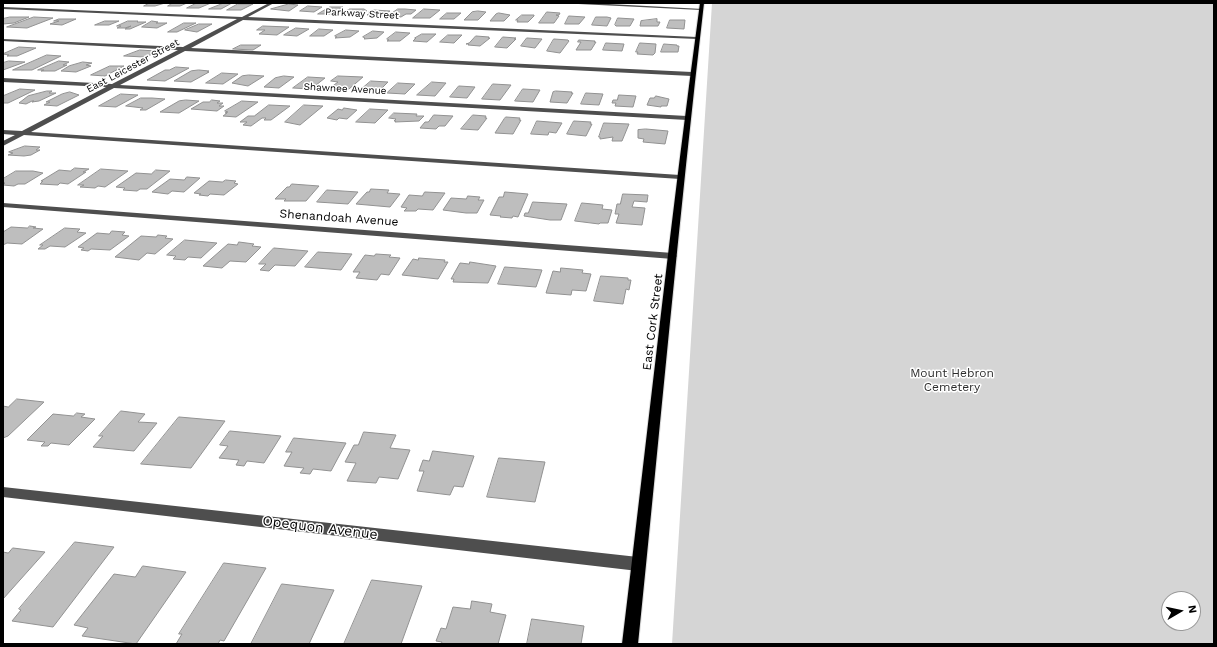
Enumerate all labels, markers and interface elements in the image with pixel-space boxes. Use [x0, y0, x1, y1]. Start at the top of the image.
street label: Parkway Street [325, 6, 399, 22]
street label: East Leicester Street [85, 36, 181, 96]
street label: Shawnee Avenue [303, 81, 387, 97]
street label: Shenandoah Avenue [279, 207, 399, 229]
street label: East Cork Street [640, 273, 666, 371]
park label: Mount Hebron Cemetery [910, 366, 994, 394]
street label: Opequon Avenue [261, 513, 379, 543]
north arrow [1161, 591, 1201, 631]
text: N [1185, 604, 1199, 614]

